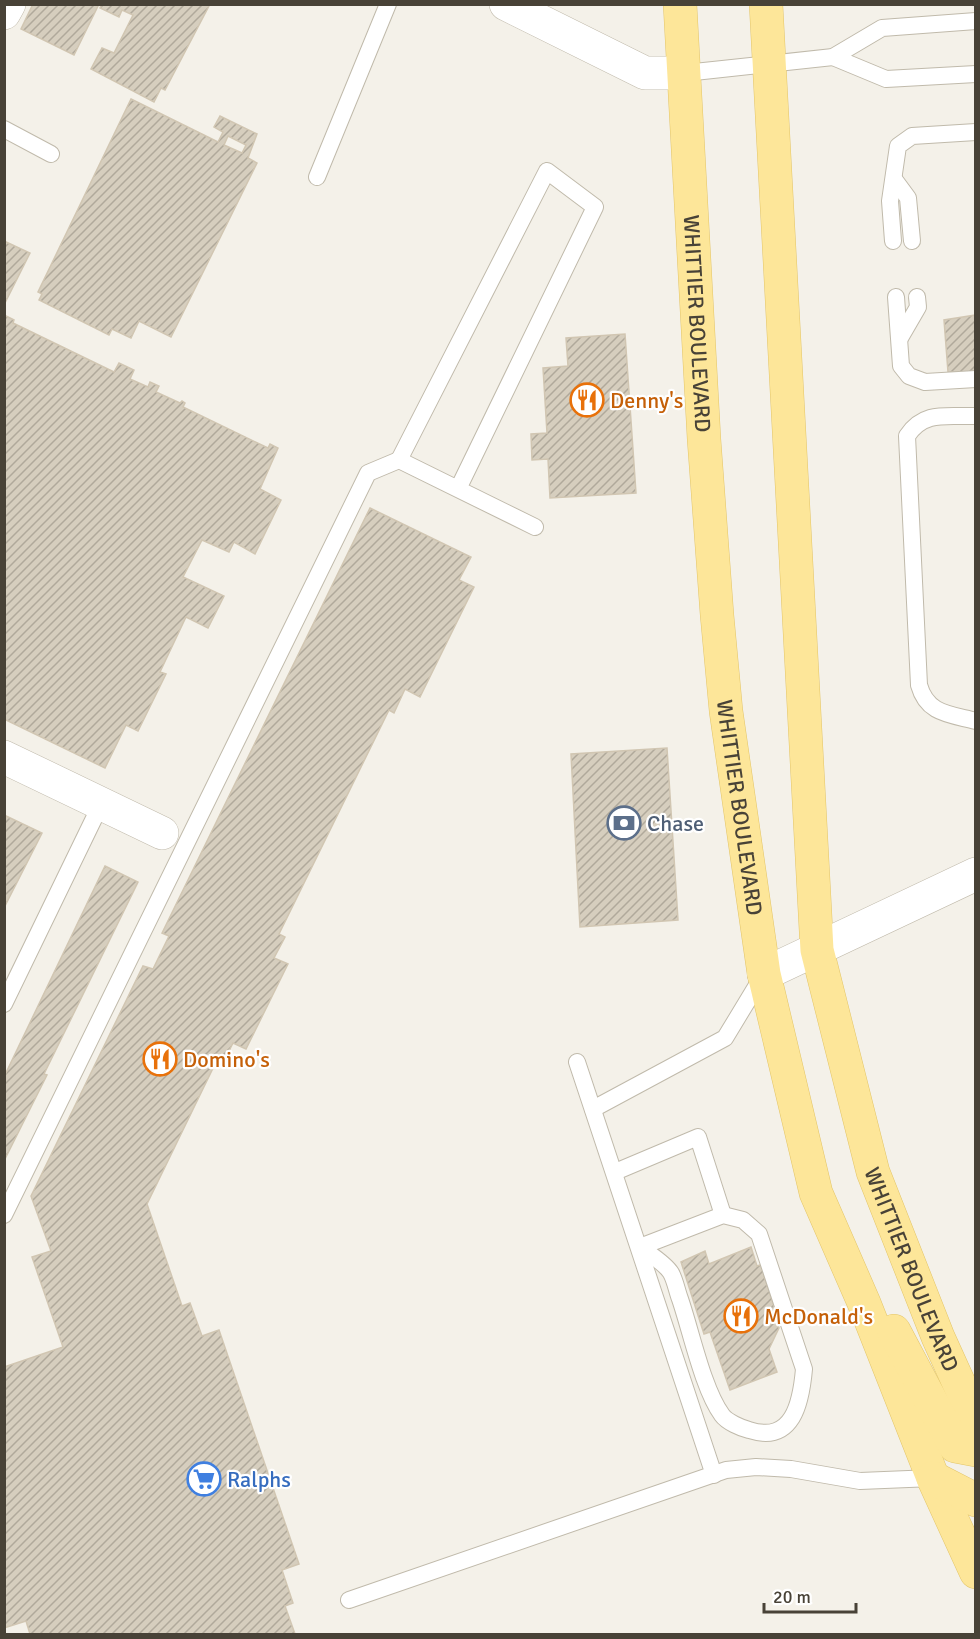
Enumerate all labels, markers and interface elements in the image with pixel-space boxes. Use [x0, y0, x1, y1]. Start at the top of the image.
street label: WHITTIER BOULEVARD [678, 214, 717, 433]
restaurant icon: Denny's [569, 382, 605, 418]
place label: Denny's [610, 387, 683, 414]
street label: WHITTIER BOULEVARD [711, 698, 768, 917]
bank icon: Chase [606, 805, 642, 841]
place label: Chase [647, 810, 704, 837]
restaurant icon: Domino's [142, 1041, 178, 1077]
place label: Domino's [183, 1046, 270, 1073]
street label: WHITTIER BOULEVARD [858, 1163, 965, 1376]
restaurant icon: McDonald's [723, 1298, 759, 1334]
place label: McDonald's [764, 1303, 873, 1330]
supermarket icon: Ralphs [186, 1461, 222, 1497]
place label: Ralphs [227, 1466, 291, 1493]
scale bar [764, 1576, 856, 1614]
text: 20 m [773, 1586, 811, 1608]

